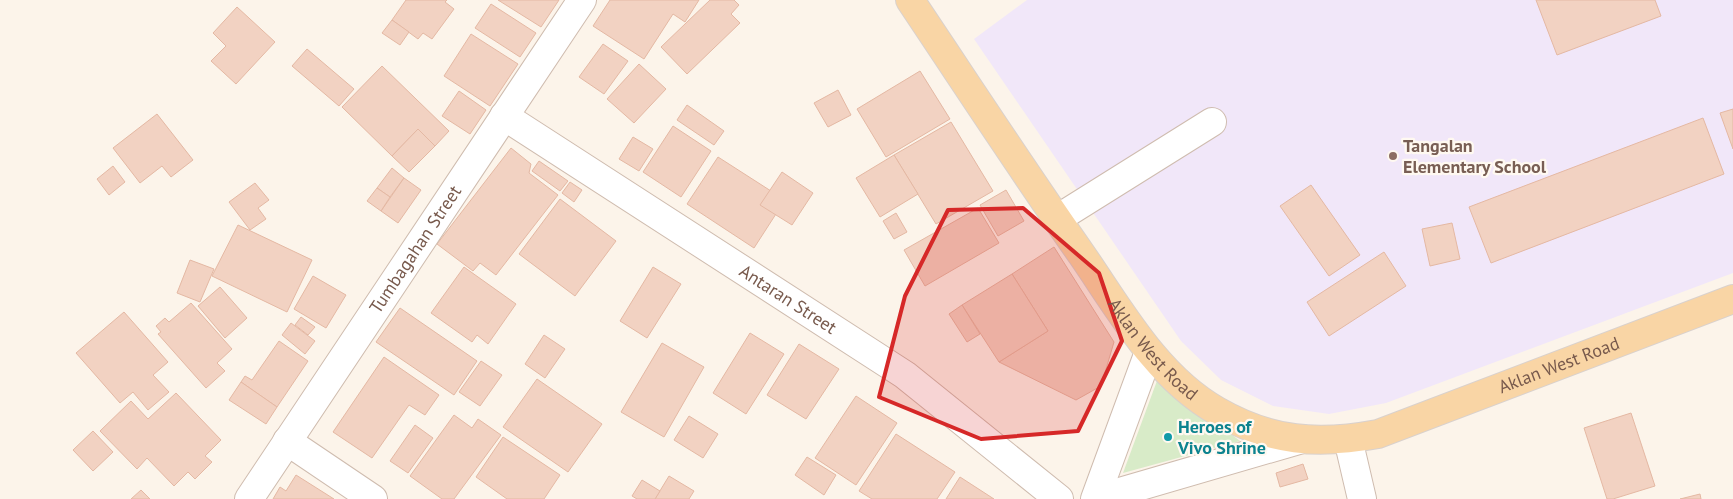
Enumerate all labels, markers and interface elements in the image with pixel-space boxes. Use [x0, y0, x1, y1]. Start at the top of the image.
place label: Tangalan Elementary School [1403, 134, 1547, 178]
marker: Tangalan Elementary School [1387, 150, 1399, 162]
street label: Tumbagahan Street [364, 181, 466, 318]
street label: Antaran Street [735, 259, 841, 339]
street label: Aklan West Road [1103, 294, 1203, 405]
street label: Aklan West Road [1495, 331, 1623, 398]
place label: Heroes of Vivo Shrine [1177, 415, 1266, 459]
marker: Heroes of Vivo Shrine [1162, 431, 1174, 443]

